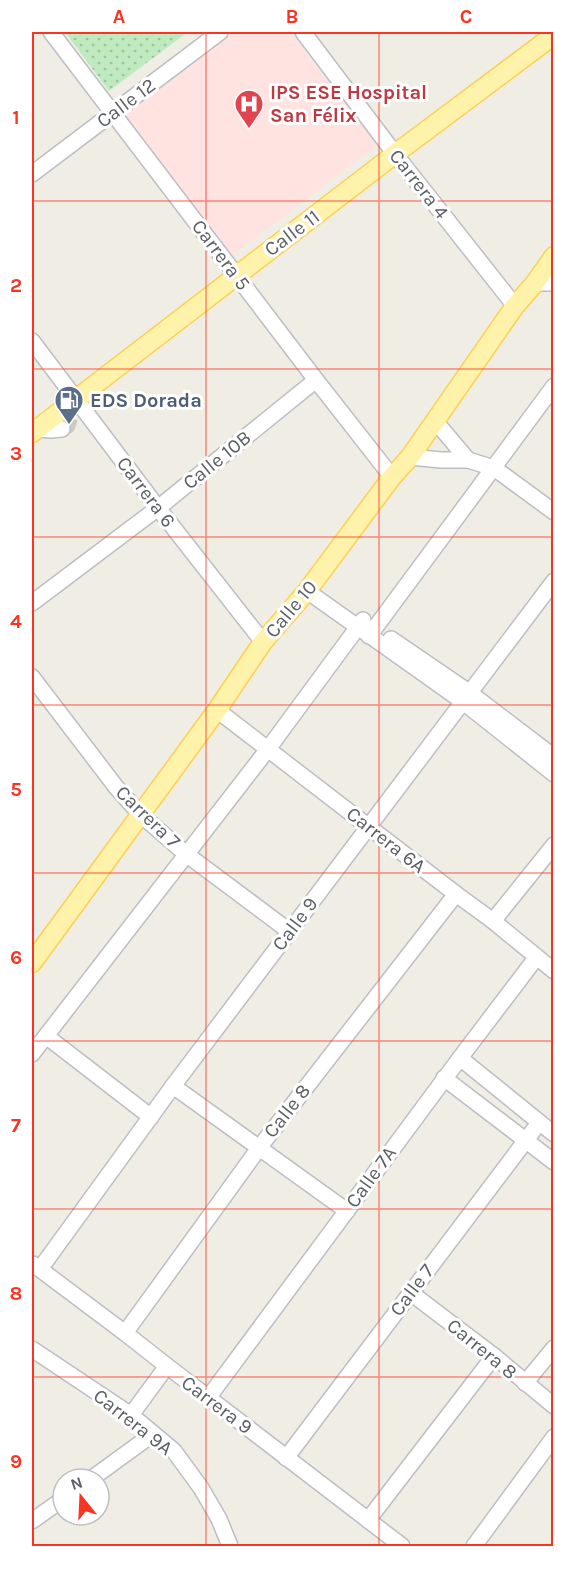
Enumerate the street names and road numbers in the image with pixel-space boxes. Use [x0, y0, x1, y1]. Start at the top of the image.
street label: Calle 12 [92, 73, 160, 133]
street label: Carrera 4 [385, 145, 453, 223]
street label: Calle 11 [260, 205, 324, 261]
street label: Carrera 5 [187, 215, 255, 295]
street label: Calle 10B [179, 426, 255, 494]
street label: Carrera 6 [112, 452, 180, 532]
street label: Calle 10 [260, 576, 322, 642]
street label: Carrera 7 [111, 781, 185, 854]
street label: Carrera 6A [342, 802, 430, 878]
street label: Calle 9 [267, 893, 323, 955]
street label: Calle 8 [259, 1080, 315, 1142]
street label: Calle 7A [341, 1142, 401, 1212]
street label: Calle 7 [385, 1259, 439, 1320]
street label: Carrera 8 [442, 1314, 522, 1384]
street label: Carrera 9 [177, 1371, 257, 1439]
street label: Carrera 9A [89, 1384, 177, 1460]

